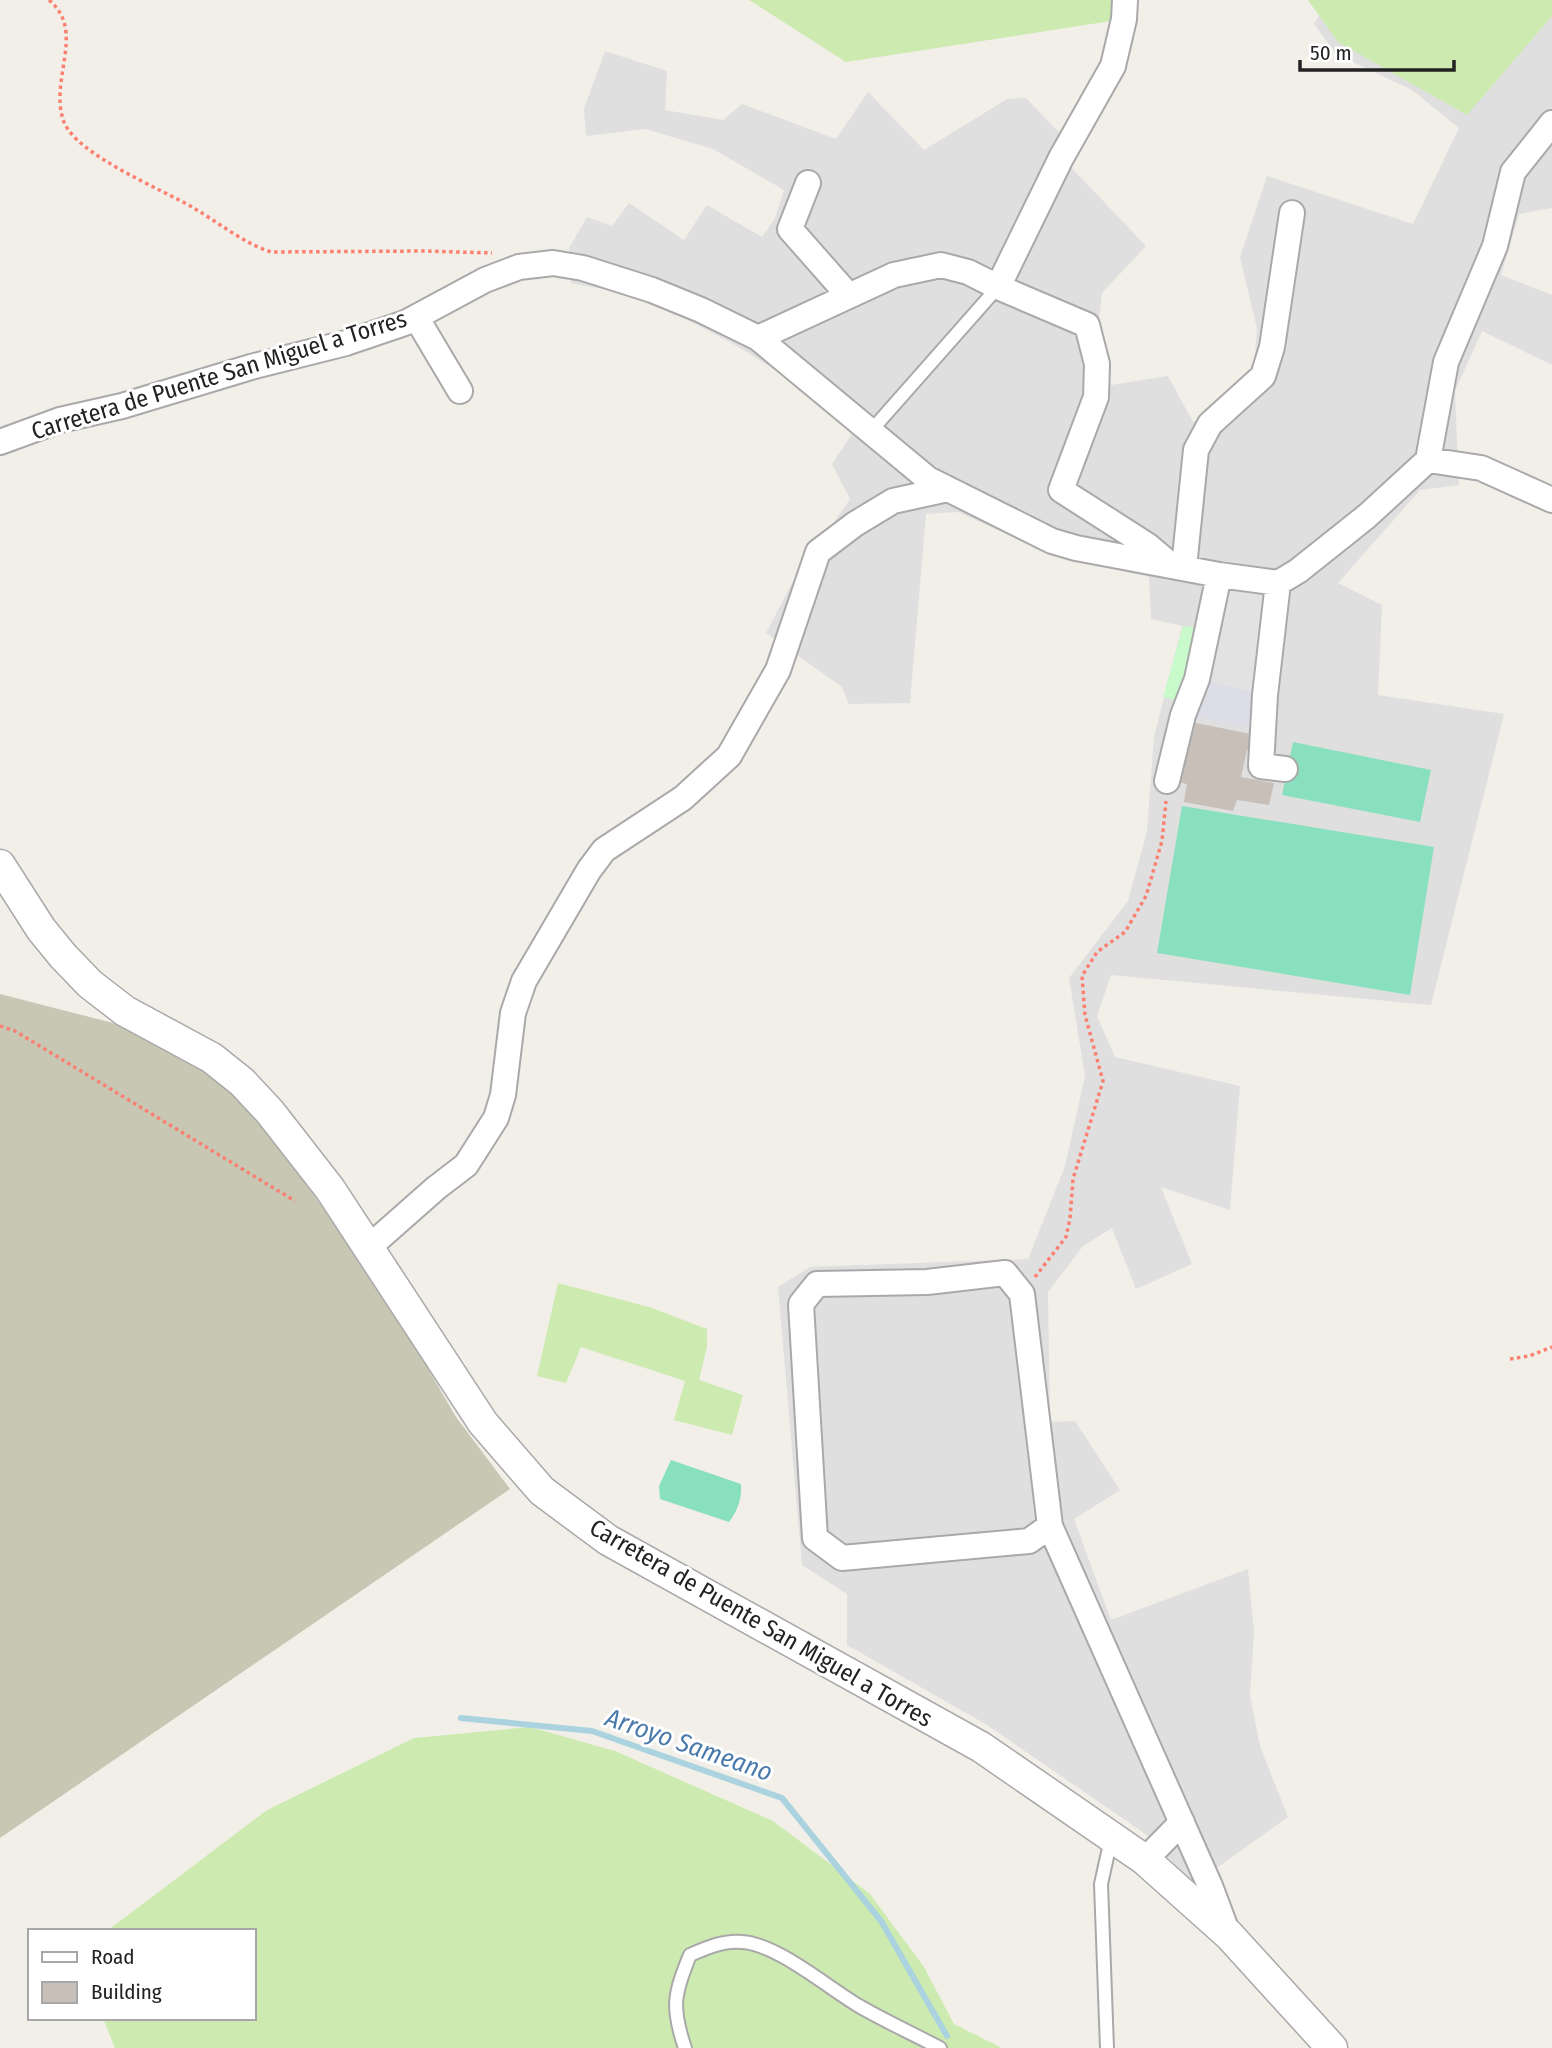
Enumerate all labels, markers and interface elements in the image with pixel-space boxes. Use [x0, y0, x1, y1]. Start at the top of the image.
scale bar [1300, 28, 1454, 72]
text: 50 m [1310, 40, 1352, 66]
street label: Carretera de Puente San Miguel a Torres [28, 304, 410, 446]
street label: Carretera de Puente San Miguel a Torres [585, 1513, 937, 1733]
water label: Arroyo Sameano [601, 1702, 776, 1788]
legend [28, 1929, 256, 2020]
text: Road [91, 1944, 135, 1970]
text: Building [91, 1979, 162, 2005]

